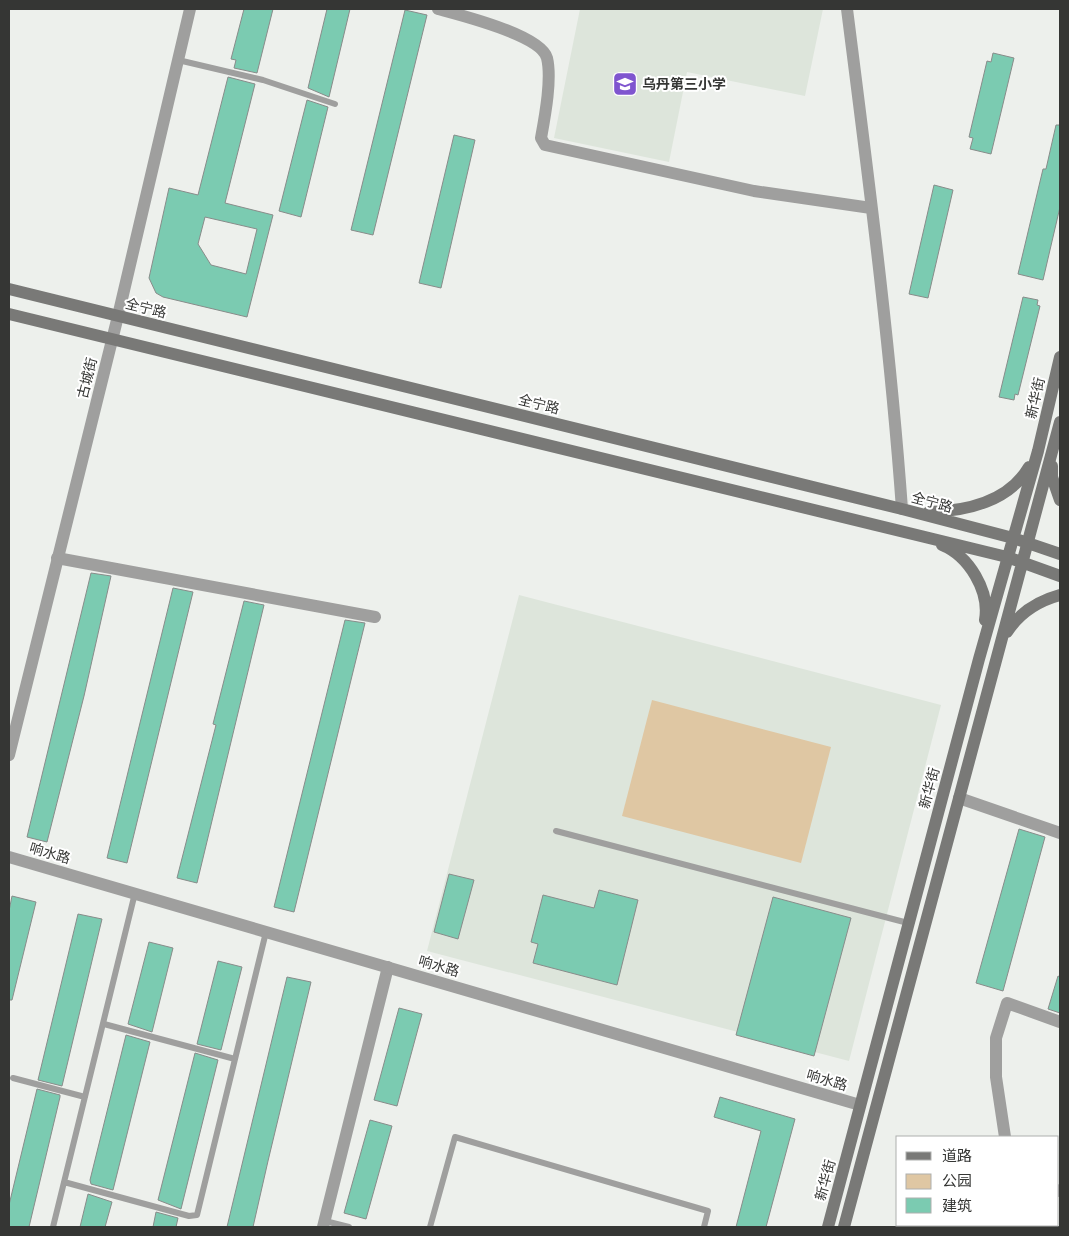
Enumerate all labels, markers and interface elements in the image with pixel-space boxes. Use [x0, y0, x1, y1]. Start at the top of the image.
school or university icon: 乌丹第三小学 [612, 71, 638, 97]
place label: 乌丹第三小学 [642, 75, 726, 93]
street label: 全宁路 [123, 294, 169, 322]
street label: 古城街 [73, 355, 101, 401]
street label: 新华街 [1022, 376, 1048, 420]
street label: 全宁路 [516, 390, 562, 418]
street label: 全宁路 [909, 488, 955, 516]
street label: 新华街 [915, 765, 943, 811]
street label: 响水路 [27, 839, 73, 867]
street label: 响水路 [416, 952, 462, 980]
street label: 响水路 [804, 1066, 850, 1094]
legend [896, 1136, 1059, 1226]
text: 道路 [942, 1146, 972, 1165]
street label: 新华街 [811, 1157, 839, 1203]
text: 公园 [942, 1171, 972, 1190]
text: 建筑 [942, 1196, 972, 1215]

